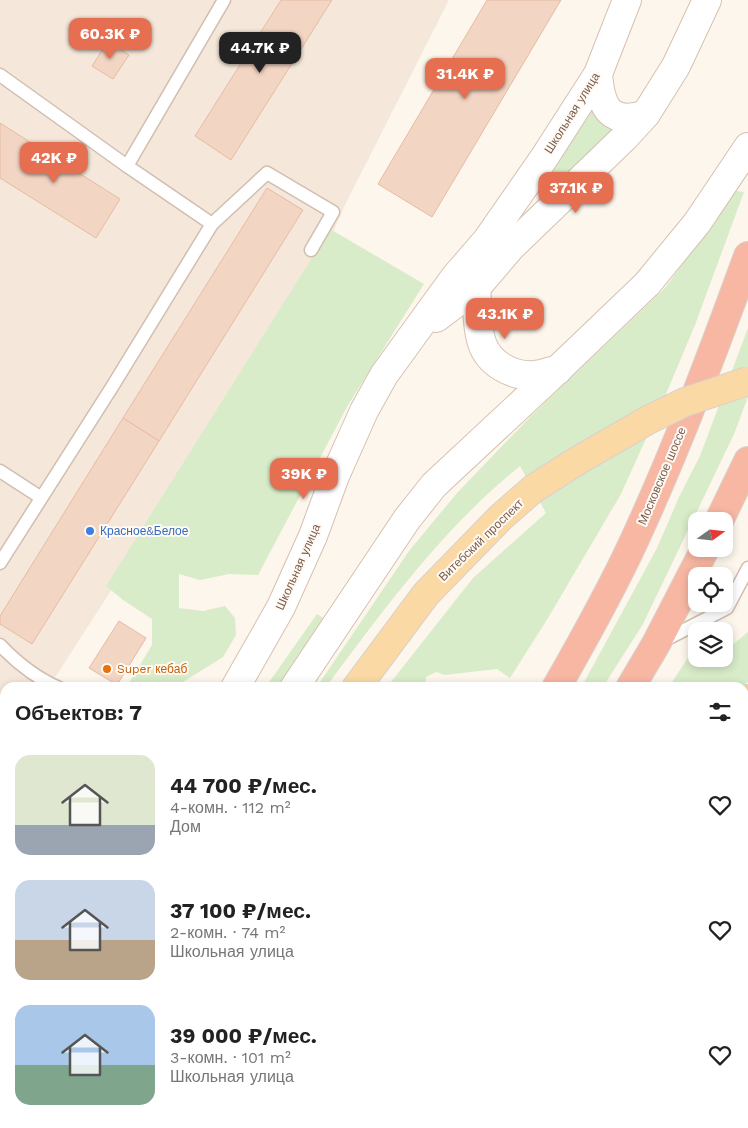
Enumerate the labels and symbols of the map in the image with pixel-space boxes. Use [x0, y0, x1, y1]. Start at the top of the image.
pin: 60.3K ₽ [64, 18, 156, 60]
pin: 44.7K ₽ [214, 32, 306, 74]
pin: 31.4K ₽ [419, 58, 511, 100]
street label: Школьная улица [541, 70, 603, 156]
pin: 42K ₽ [19, 142, 89, 184]
pin: 37.1K ₽ [530, 172, 622, 214]
pin: 43.1K ₽ [459, 298, 551, 340]
street label: Московское шоссе [635, 425, 689, 527]
pin: 39K ₽ [269, 458, 339, 500]
street label: Витебский проспект [436, 496, 527, 584]
north arrow [688, 512, 732, 558]
street label: Школьная улица [273, 521, 323, 612]
place label: Красное&Белое [100, 524, 189, 538]
marker: Красное&Белое [84, 525, 96, 537]
place label: Super кебаб [117, 662, 187, 676]
marker: Super кебаб [101, 663, 113, 675]

